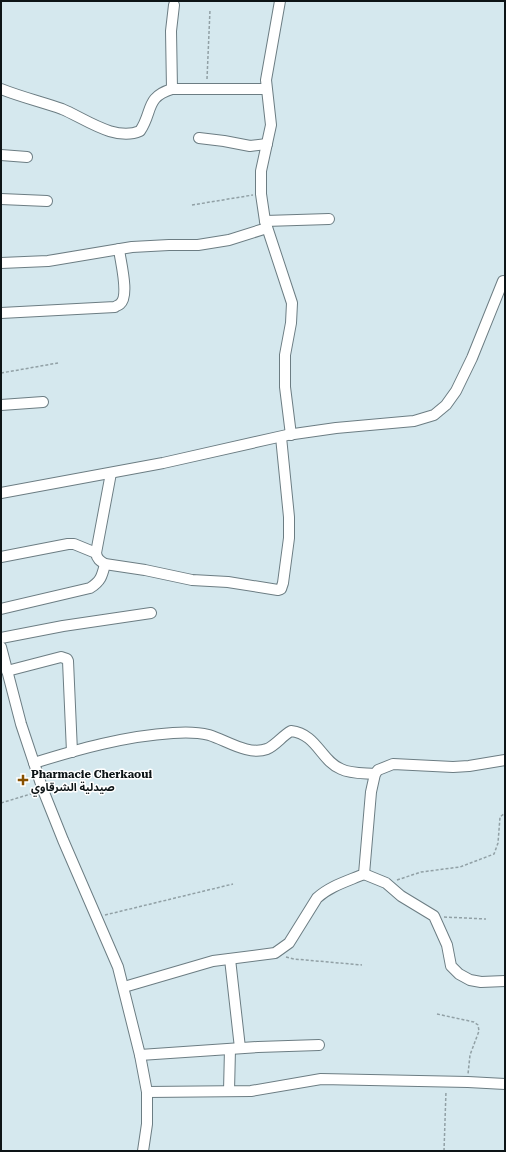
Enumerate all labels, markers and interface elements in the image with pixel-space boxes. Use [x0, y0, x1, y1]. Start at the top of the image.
place label: Pharmacie Cherkaoui صيدلية الشرقاوي [31, 768, 152, 796]
marker: Pharmacie Cherkaoui صيدلية الشرقاوي [18, 775, 28, 785]

